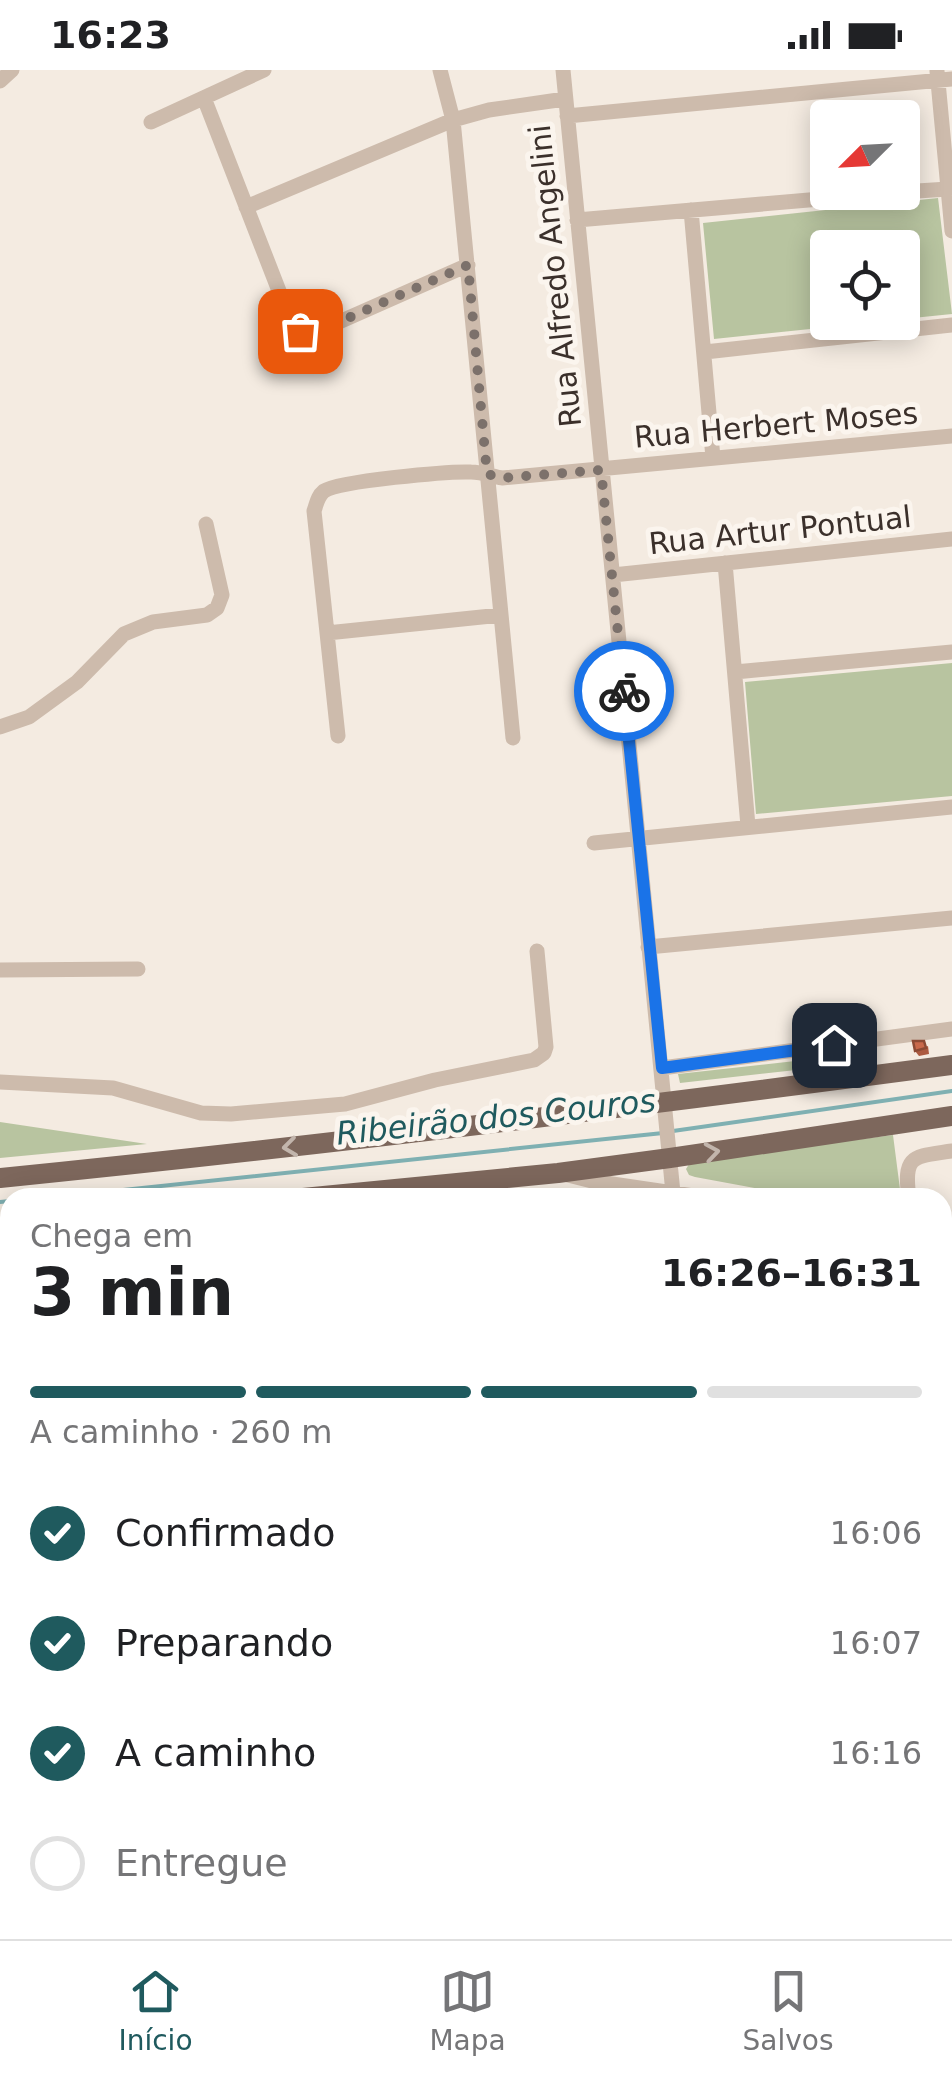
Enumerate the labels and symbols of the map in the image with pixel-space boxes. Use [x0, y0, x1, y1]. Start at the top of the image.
north arrow [810, 100, 920, 210]
street label: Rua Alfredo Angelini [522, 123, 588, 429]
pin [258, 289, 343, 374]
street label: Rua Herbert Moses [633, 395, 919, 455]
street label: Rua Artur Pontual [647, 499, 913, 561]
courier [574, 641, 674, 741]
pin [792, 1003, 877, 1088]
water label: Ribeirão dos Couros [334, 1081, 658, 1153]
one-way arrow [282, 1136, 298, 1157]
one-way arrow [704, 1142, 721, 1163]

